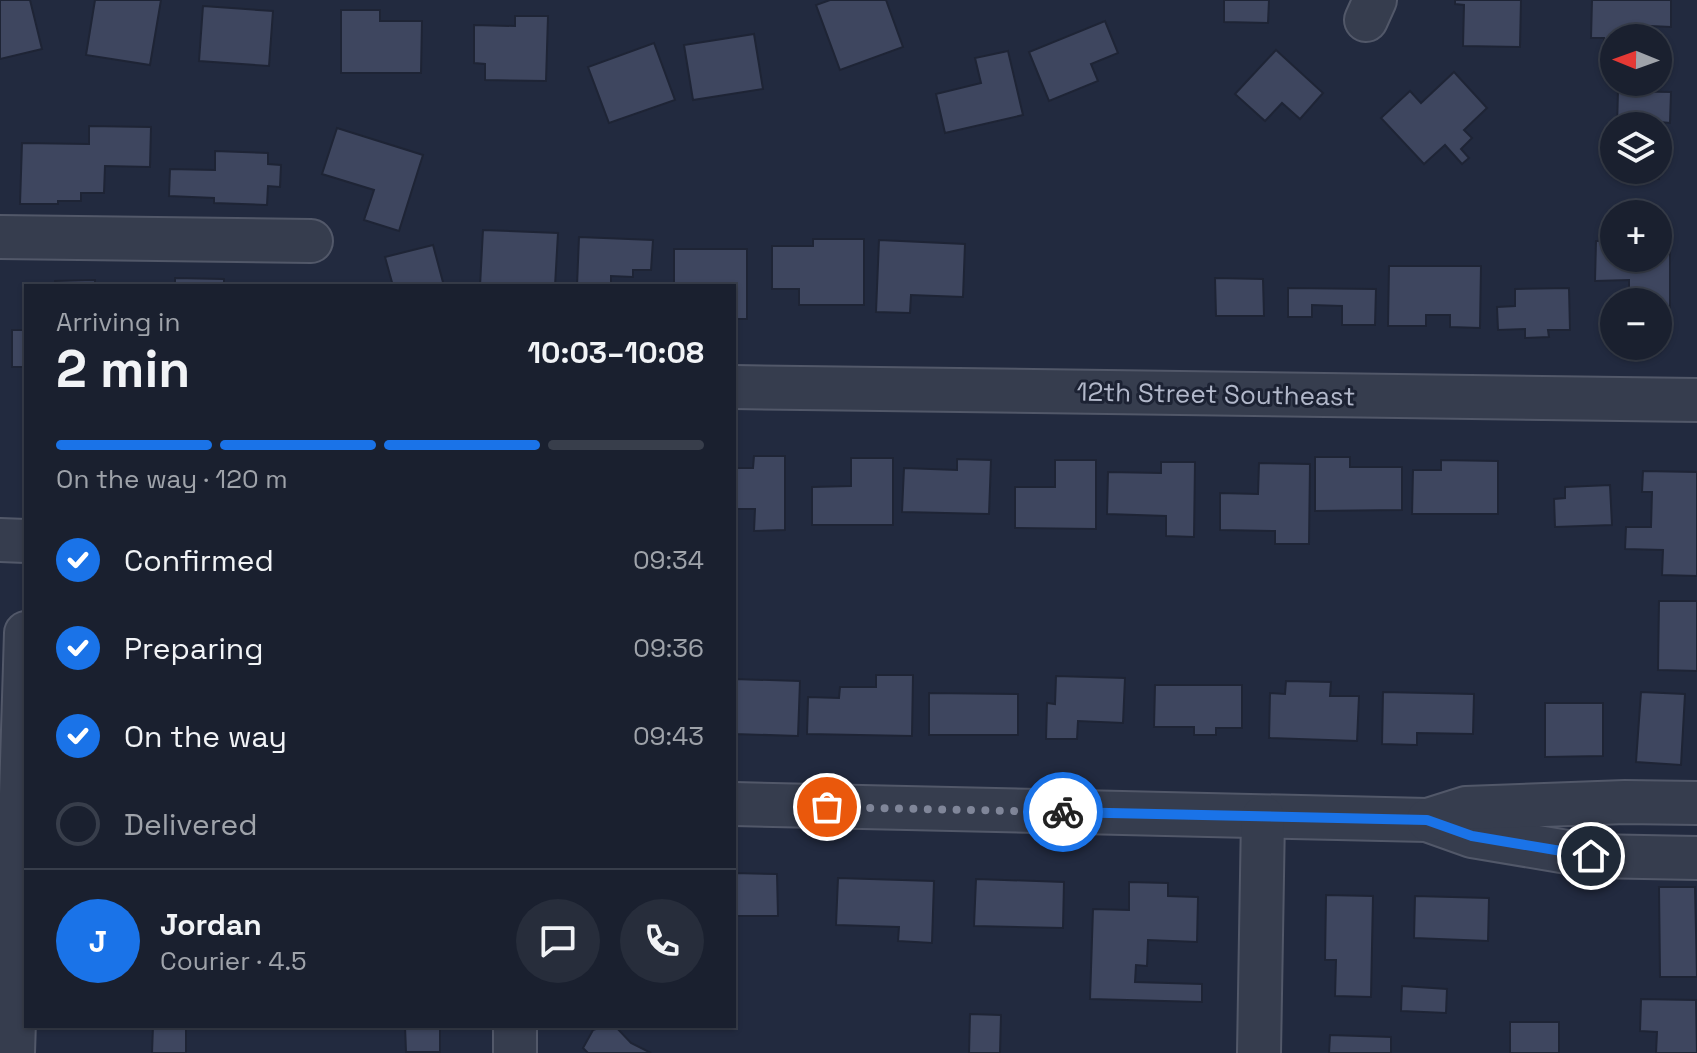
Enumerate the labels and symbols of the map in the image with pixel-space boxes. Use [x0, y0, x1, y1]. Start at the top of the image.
north arrow [1600, 24, 1672, 96]
street label: 12th Street Southeast [1076, 375, 1356, 413]
courier [1023, 772, 1103, 852]
pin [793, 773, 861, 841]
pin [1557, 822, 1625, 890]

